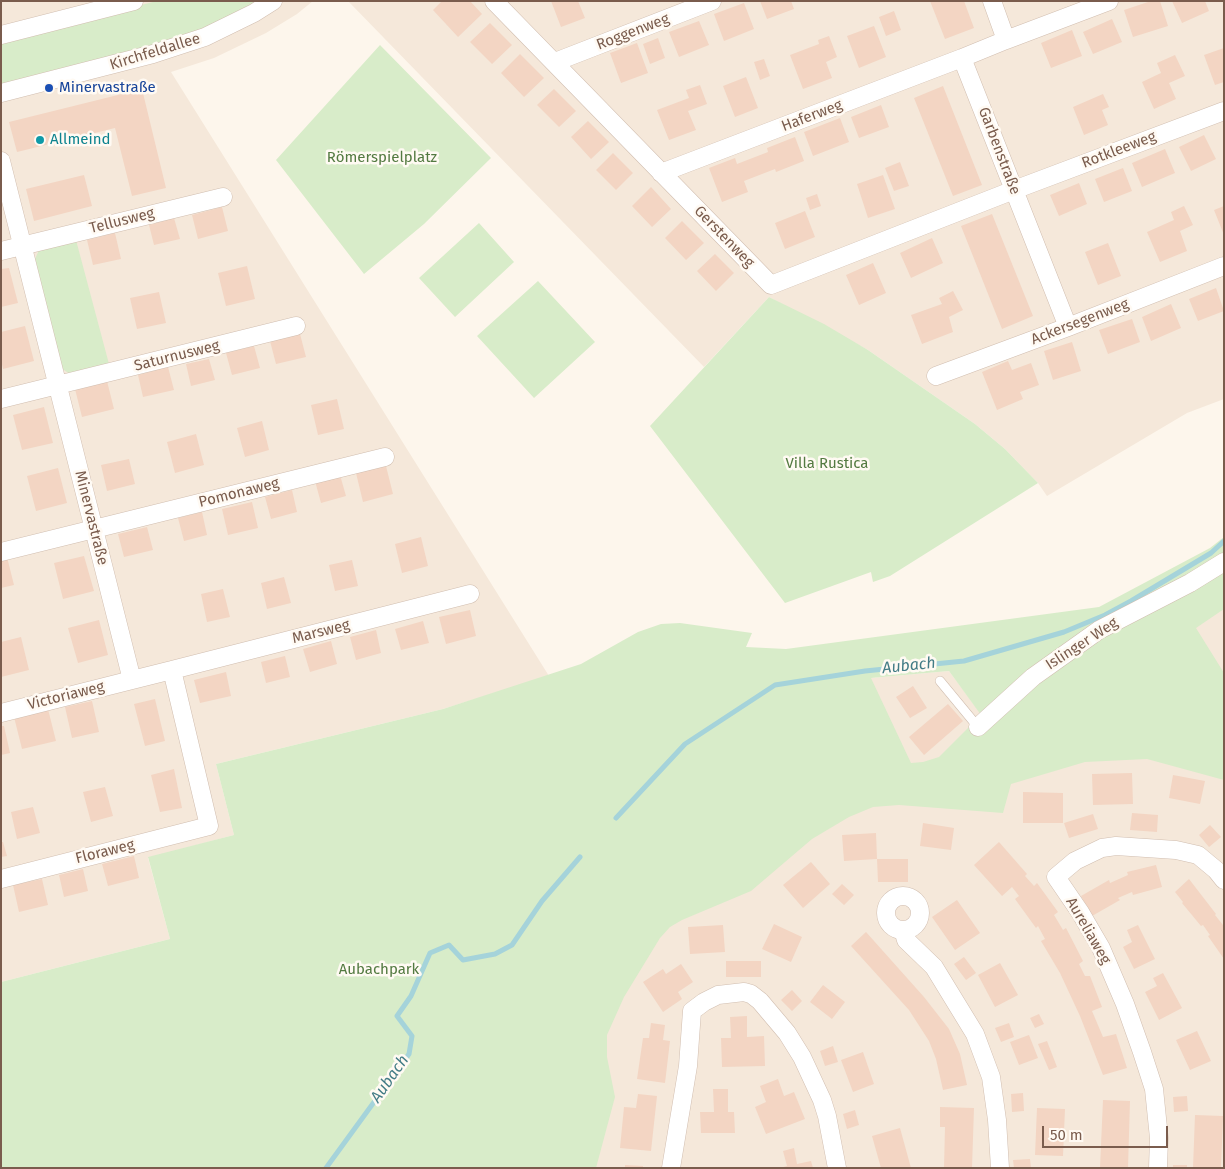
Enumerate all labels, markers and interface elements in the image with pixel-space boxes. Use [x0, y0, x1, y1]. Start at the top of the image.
street label: Roggenweg [594, 10, 672, 54]
street label: Kirchfeldallee [108, 30, 202, 74]
place label: Minervastraße [59, 79, 156, 97]
marker: Minervastraße [43, 82, 55, 94]
street label: Haferweg [779, 96, 845, 136]
street label: Garbenstraße [974, 105, 1024, 197]
street label: Rotkleeweg [1079, 128, 1159, 172]
place label: Allmeind [50, 131, 110, 149]
marker: Allmeind [34, 134, 46, 146]
park label: Römerspielplatz [327, 149, 437, 167]
street label: Gerstenweg [690, 202, 758, 272]
street label: Tellusweg [88, 204, 156, 238]
street label: Ackersegenweg [1028, 295, 1132, 349]
street label: Saturnusweg [132, 337, 222, 375]
park label: Villa Rustica [785, 455, 869, 473]
street label: Minervastraße [71, 469, 111, 567]
street label: Pomonaweg [197, 474, 281, 512]
street label: Islinger Weg [1042, 614, 1122, 674]
street label: Marsweg [290, 616, 352, 648]
water label: Aubach [881, 654, 937, 678]
street label: Victoriaweg [26, 678, 106, 714]
street label: Floraweg [74, 836, 136, 868]
street label: Aureliaweg [1062, 894, 1114, 968]
park label: Aubachpark [339, 961, 419, 979]
water label: Aubach [367, 1052, 413, 1106]
scale bar [1045, 1116, 1171, 1148]
text: 50 m [1050, 1126, 1083, 1144]

